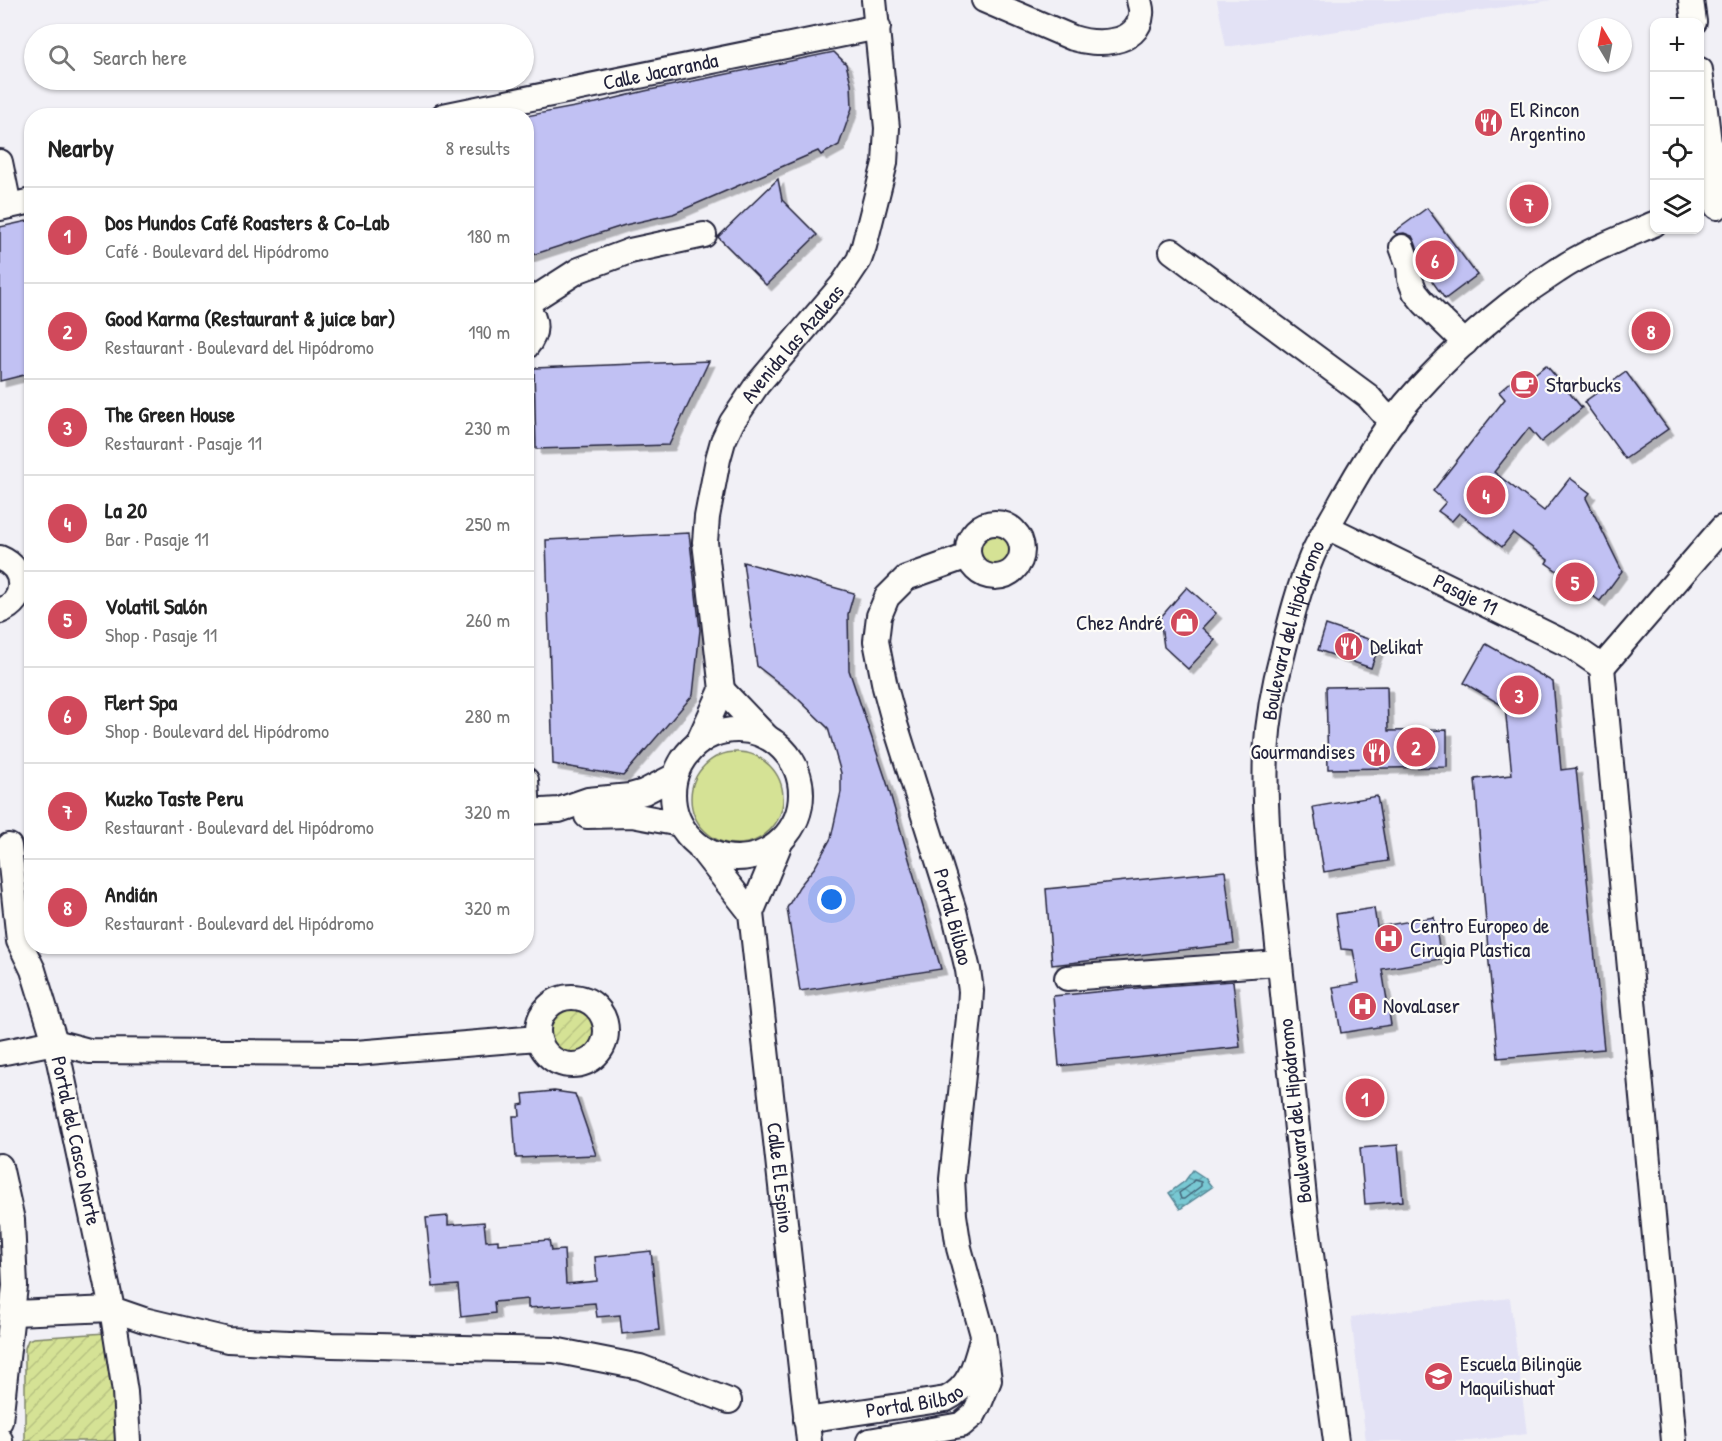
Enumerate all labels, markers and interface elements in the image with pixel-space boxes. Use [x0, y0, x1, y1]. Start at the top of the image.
north arrow [1578, 18, 1632, 72]
map controls [1650, 18, 1704, 234]
button: + [1650, 18, 1704, 72]
search box [24, 24, 534, 90]
icon: search [45, 41, 78, 74]
text: Search here [93, 42, 187, 72]
street label: Calle Jacaranda [600, 45, 720, 97]
button: − [1650, 72, 1704, 126]
place label: El Rincon Argentino [1510, 95, 1585, 148]
restaurant icon: El Rincon Argentino [1473, 106, 1505, 138]
button: locate [1650, 126, 1704, 180]
text: Nearby [48, 130, 114, 165]
text: 8 results [445, 134, 510, 161]
button: layers [1650, 180, 1704, 234]
pin: 7 [1510, 182, 1549, 226]
text: Dos Mundos Café Roasters & Co-Lab [105, 207, 390, 237]
text: 1 [64, 222, 71, 249]
text: 180 m [467, 222, 510, 249]
text: Café · Boulevard del Hipódromo [105, 237, 329, 264]
pin: 6 [1416, 238, 1454, 282]
street label: Avenida las Azaleas [734, 278, 851, 409]
text: Good Karma (Restaurant & juice bar) [105, 303, 396, 333]
pin: 8 [1632, 308, 1670, 354]
text: 2 [63, 318, 72, 345]
text: 190 m [468, 318, 510, 345]
text: Restaurant · Boulevard del Hipódromo [105, 333, 374, 360]
cafe icon: Starbucks [1509, 369, 1541, 401]
place label: Starbucks [1546, 370, 1621, 399]
text: The Green House [105, 399, 235, 429]
text: 3 [63, 414, 72, 441]
text: 230 m [465, 414, 510, 441]
text: Restaurant · Pasaje 11 [105, 429, 262, 456]
pin: 4 [1466, 472, 1506, 518]
text: La 20 [105, 495, 147, 525]
text: 4 [64, 510, 71, 537]
text: 250 m [465, 510, 510, 537]
text: Bar · Pasaje 11 [105, 525, 209, 552]
street label: Boulevard del Hipódromo [1254, 535, 1331, 722]
pin: 5 [1556, 560, 1594, 604]
street label: Pasaje 11 [1429, 566, 1503, 622]
text: Volatil Salón [105, 591, 208, 621]
text: 5 [63, 606, 72, 633]
text: 260 m [466, 606, 510, 633]
shop icon: Chez André [1168, 607, 1200, 639]
place label: Chez André [1076, 608, 1163, 637]
text: Shop · Pasaje 11 [105, 621, 217, 648]
restaurant icon: Delikat [1333, 631, 1365, 663]
place label: Delikat [1370, 632, 1424, 661]
pin: 3 [1500, 672, 1538, 718]
text: Flert Spa [105, 687, 177, 717]
text: 6 [64, 702, 71, 729]
text: 280 m [465, 702, 510, 729]
text: Shop · Boulevard del Hipódromo [105, 717, 329, 744]
pin: 2 [1396, 724, 1436, 770]
restaurant icon: Gourmandises [1360, 736, 1392, 768]
place label: Gourmandises [1251, 737, 1355, 766]
text: Kuzko Taste Peru [105, 783, 243, 813]
text: 7 [63, 798, 72, 825]
text: 320 m [465, 798, 510, 825]
text: Restaurant · Boulevard del Hipódromo [105, 813, 374, 840]
street label: Portal Bilbao [927, 865, 980, 968]
text: Andián [105, 879, 158, 909]
your location [817, 885, 846, 914]
text: 8 [63, 894, 72, 921]
text: 320 m [465, 894, 510, 921]
text: Restaurant · Boulevard del Hipódromo [105, 909, 374, 936]
place label: Centro Europeo de Cirugia Plastica [1410, 911, 1549, 964]
hospital icon: Centro Europeo de Cirugia Plastica [1373, 922, 1405, 954]
hospital icon: NovaLaser [1346, 990, 1378, 1022]
place label: NovaLaser [1383, 991, 1460, 1020]
street label: Boulevard del Hipódromo [1270, 1017, 1319, 1205]
street label: Portal del Casco Norte [44, 1053, 109, 1228]
pin: 1 [1346, 1076, 1384, 1120]
street label: Calle El Espino [760, 1121, 801, 1234]
place label: Escuela Bilingüe Maquilishuat [1460, 1349, 1582, 1402]
school or university icon: Escuela Bilingüe Maquilishuat [1423, 1360, 1455, 1392]
street label: Portal Bilbao [864, 1377, 970, 1425]

